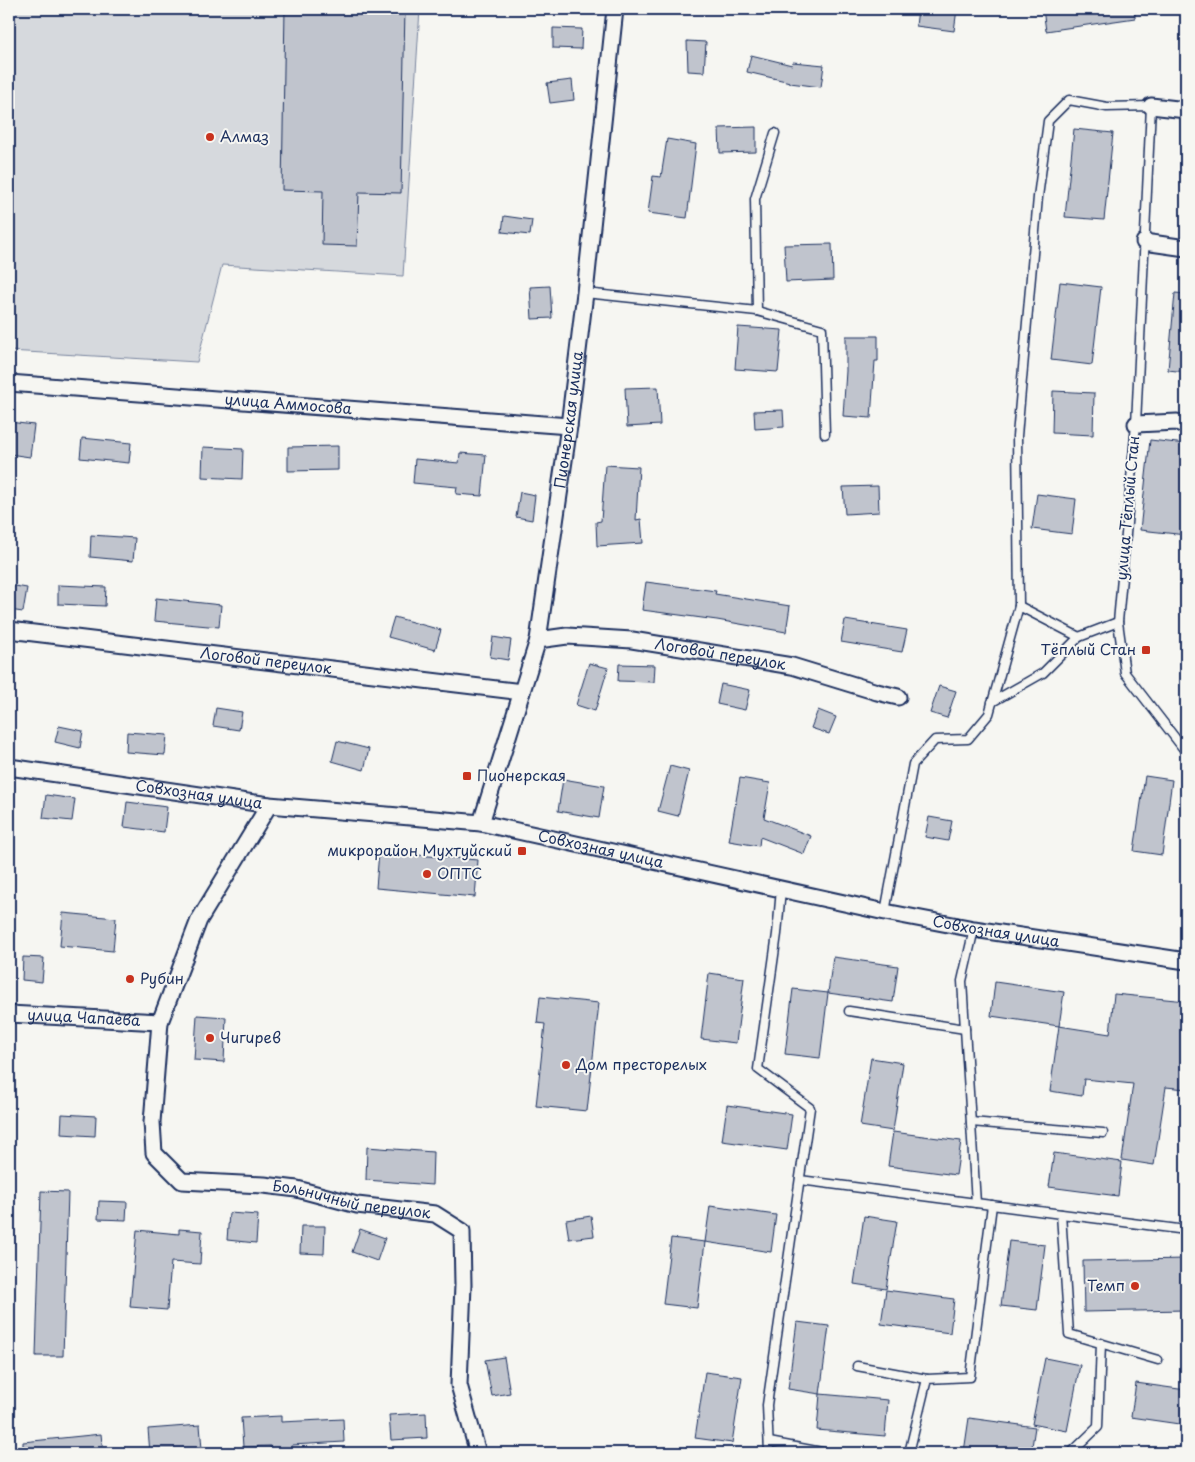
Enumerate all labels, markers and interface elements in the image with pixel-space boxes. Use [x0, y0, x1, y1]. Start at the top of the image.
place label: Алмаз [220, 124, 269, 147]
marker: Алмаз [204, 131, 216, 143]
street label: Пионерская улица [547, 349, 588, 490]
street label: улица Аммосова [224, 387, 353, 419]
street label: улица Тёплый Стан [1109, 435, 1144, 581]
street label: Логовой переулок [654, 631, 788, 675]
place label: Тёплый Стан [1041, 637, 1136, 660]
street label: Логовой переулок [199, 640, 333, 679]
marker: Тёплый Стан [1140, 644, 1152, 656]
place label: Пионерская [477, 763, 566, 786]
marker: Пионерская [461, 770, 473, 782]
street label: Совхозная улица [134, 773, 265, 814]
street label: Совхозная улица [536, 823, 667, 873]
place label: микрорайон Мухтуйский [327, 838, 512, 861]
marker: микрорайон Мухтуйский [516, 845, 528, 857]
place label: ОПТС [437, 861, 482, 884]
marker: ОПТС [421, 868, 433, 880]
street label: Совхозная улица [931, 908, 1062, 952]
place label: Рубин [140, 966, 184, 989]
marker: Рубин [124, 973, 136, 985]
street label: улица Чапаева [27, 1002, 142, 1031]
place label: Чигирев [220, 1025, 281, 1048]
marker: Чигирев [204, 1032, 216, 1044]
place label: Дом престорелых [575, 1052, 707, 1075]
marker: Дом престорелых [560, 1059, 572, 1071]
street label: Больничный переулок [271, 1173, 432, 1223]
place label: Темп [1087, 1273, 1125, 1296]
marker: Темп [1129, 1280, 1141, 1292]

